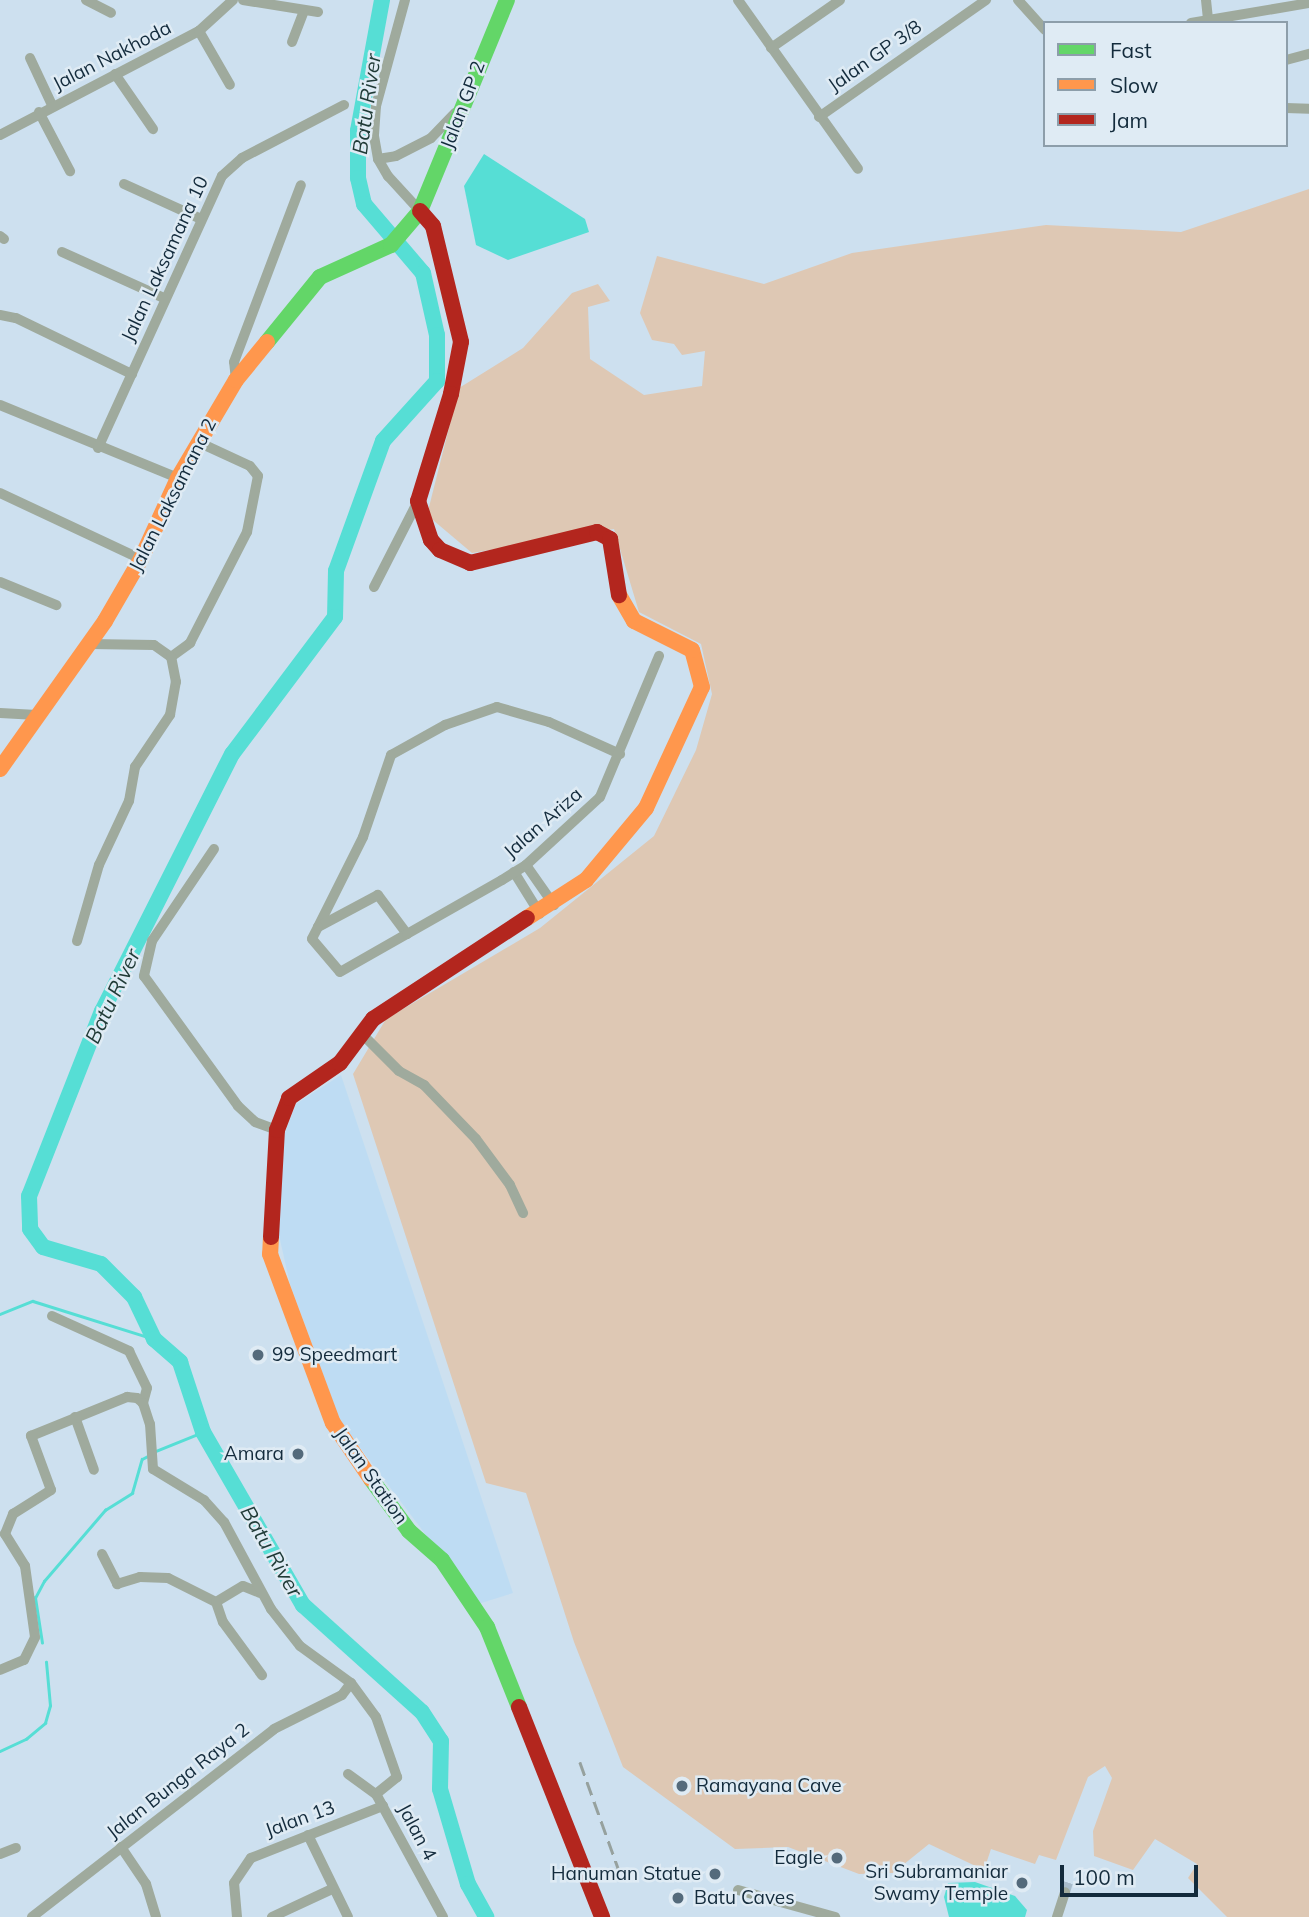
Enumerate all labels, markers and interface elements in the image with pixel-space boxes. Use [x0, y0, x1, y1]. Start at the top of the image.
street label: Jalan GP 3/8 [824, 15, 926, 97]
street label: Jalan Nakhoda [49, 16, 175, 96]
legend [1043, 21, 1288, 147]
text: Fast [1110, 37, 1152, 63]
water label: Batu River [346, 52, 386, 156]
street label: Jalan GP 2 [436, 58, 490, 152]
text: Slow [1110, 72, 1158, 98]
text: Jam [1110, 107, 1148, 133]
street label: Jalan Laksamana 10 [117, 173, 213, 345]
street label: Jalan Laksamana 2 [125, 415, 221, 575]
street label: Jalan Ariza [499, 783, 587, 863]
water label: Batu River [79, 945, 145, 1047]
place label: 99 Speedmart [272, 1344, 397, 1366]
marker: 99 Speedmart [250, 1347, 266, 1363]
street label: Jalan Station [329, 1423, 413, 1529]
place label: Amara [224, 1443, 284, 1465]
marker: Amara [290, 1446, 306, 1462]
water label: Batu River [236, 1501, 308, 1601]
street label: Jalan Bunga Raya 2 [102, 1718, 254, 1844]
place label: Ramayana Cave [696, 1775, 842, 1797]
marker: Ramayana Cave [674, 1778, 690, 1794]
street label: Jalan 13 [262, 1796, 338, 1842]
street label: Jalan 4 [393, 1800, 441, 1864]
place label: Eagle [774, 1847, 823, 1869]
marker: Eagle [829, 1850, 845, 1866]
scale bar [1064, 1850, 1202, 1894]
place label: Sri Subramaniar Swamy Temple [865, 1861, 1008, 1905]
place label: Hanuman Statue [551, 1863, 701, 1885]
text: 100 m [1073, 1864, 1135, 1890]
marker: Hanuman Statue [707, 1866, 723, 1882]
marker: Sri Subramaniar Swamy Temple [1014, 1875, 1030, 1891]
place label: Batu Caves [694, 1887, 795, 1909]
marker: Batu Caves [668, 1888, 688, 1908]

